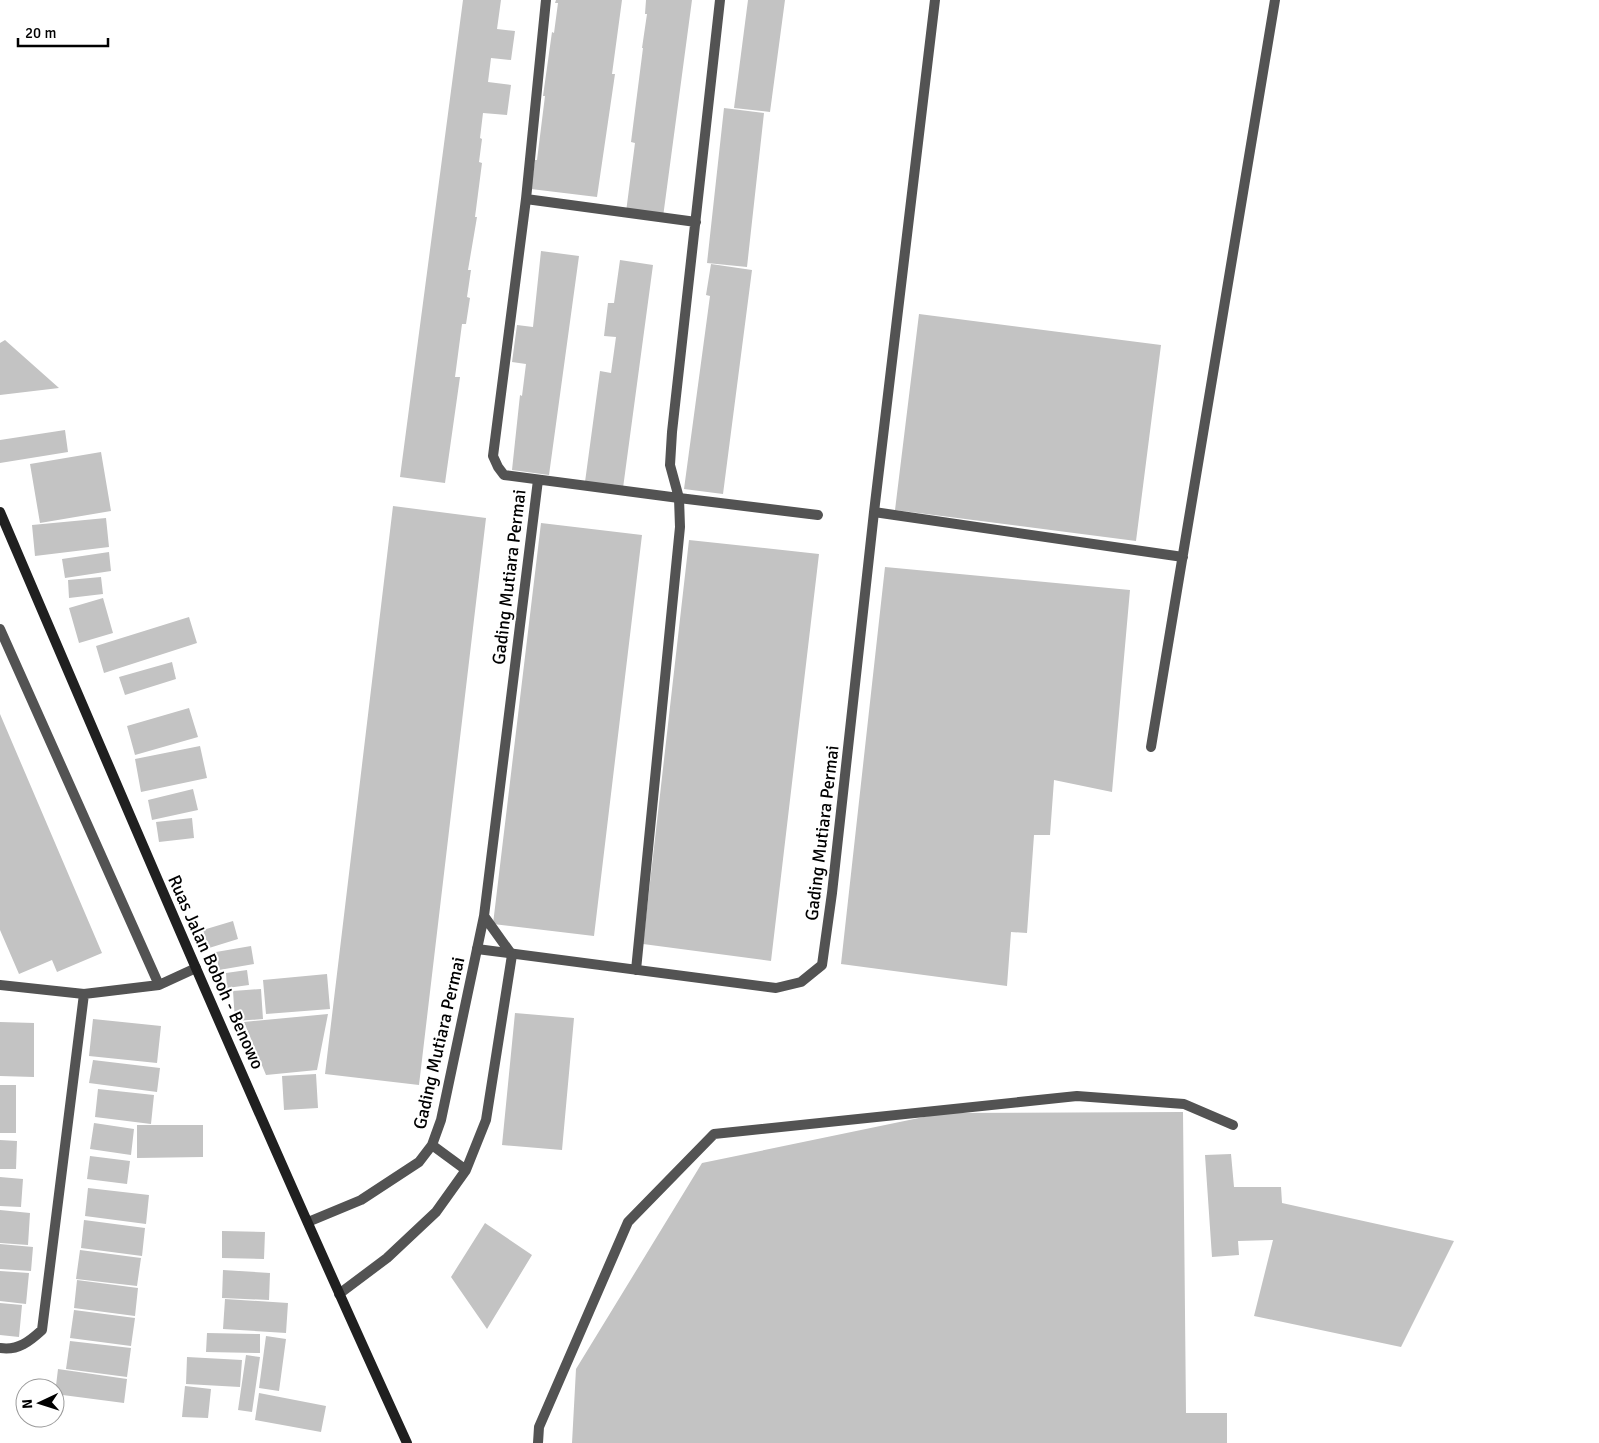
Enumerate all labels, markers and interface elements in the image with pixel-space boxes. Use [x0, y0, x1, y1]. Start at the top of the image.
scale bar [18, 15, 108, 47]
text: 20 m [25, 24, 56, 42]
street label: Gading Mutiara Permai [487, 488, 531, 666]
street label: Gading Mutiara Permai [800, 744, 844, 922]
street label: Ruas Jalan Boboh - Benowo [163, 871, 269, 1073]
street label: Gading Mutiara Permai [408, 955, 470, 1131]
north arrow [15, 1378, 65, 1428]
text: N [19, 1398, 36, 1409]

